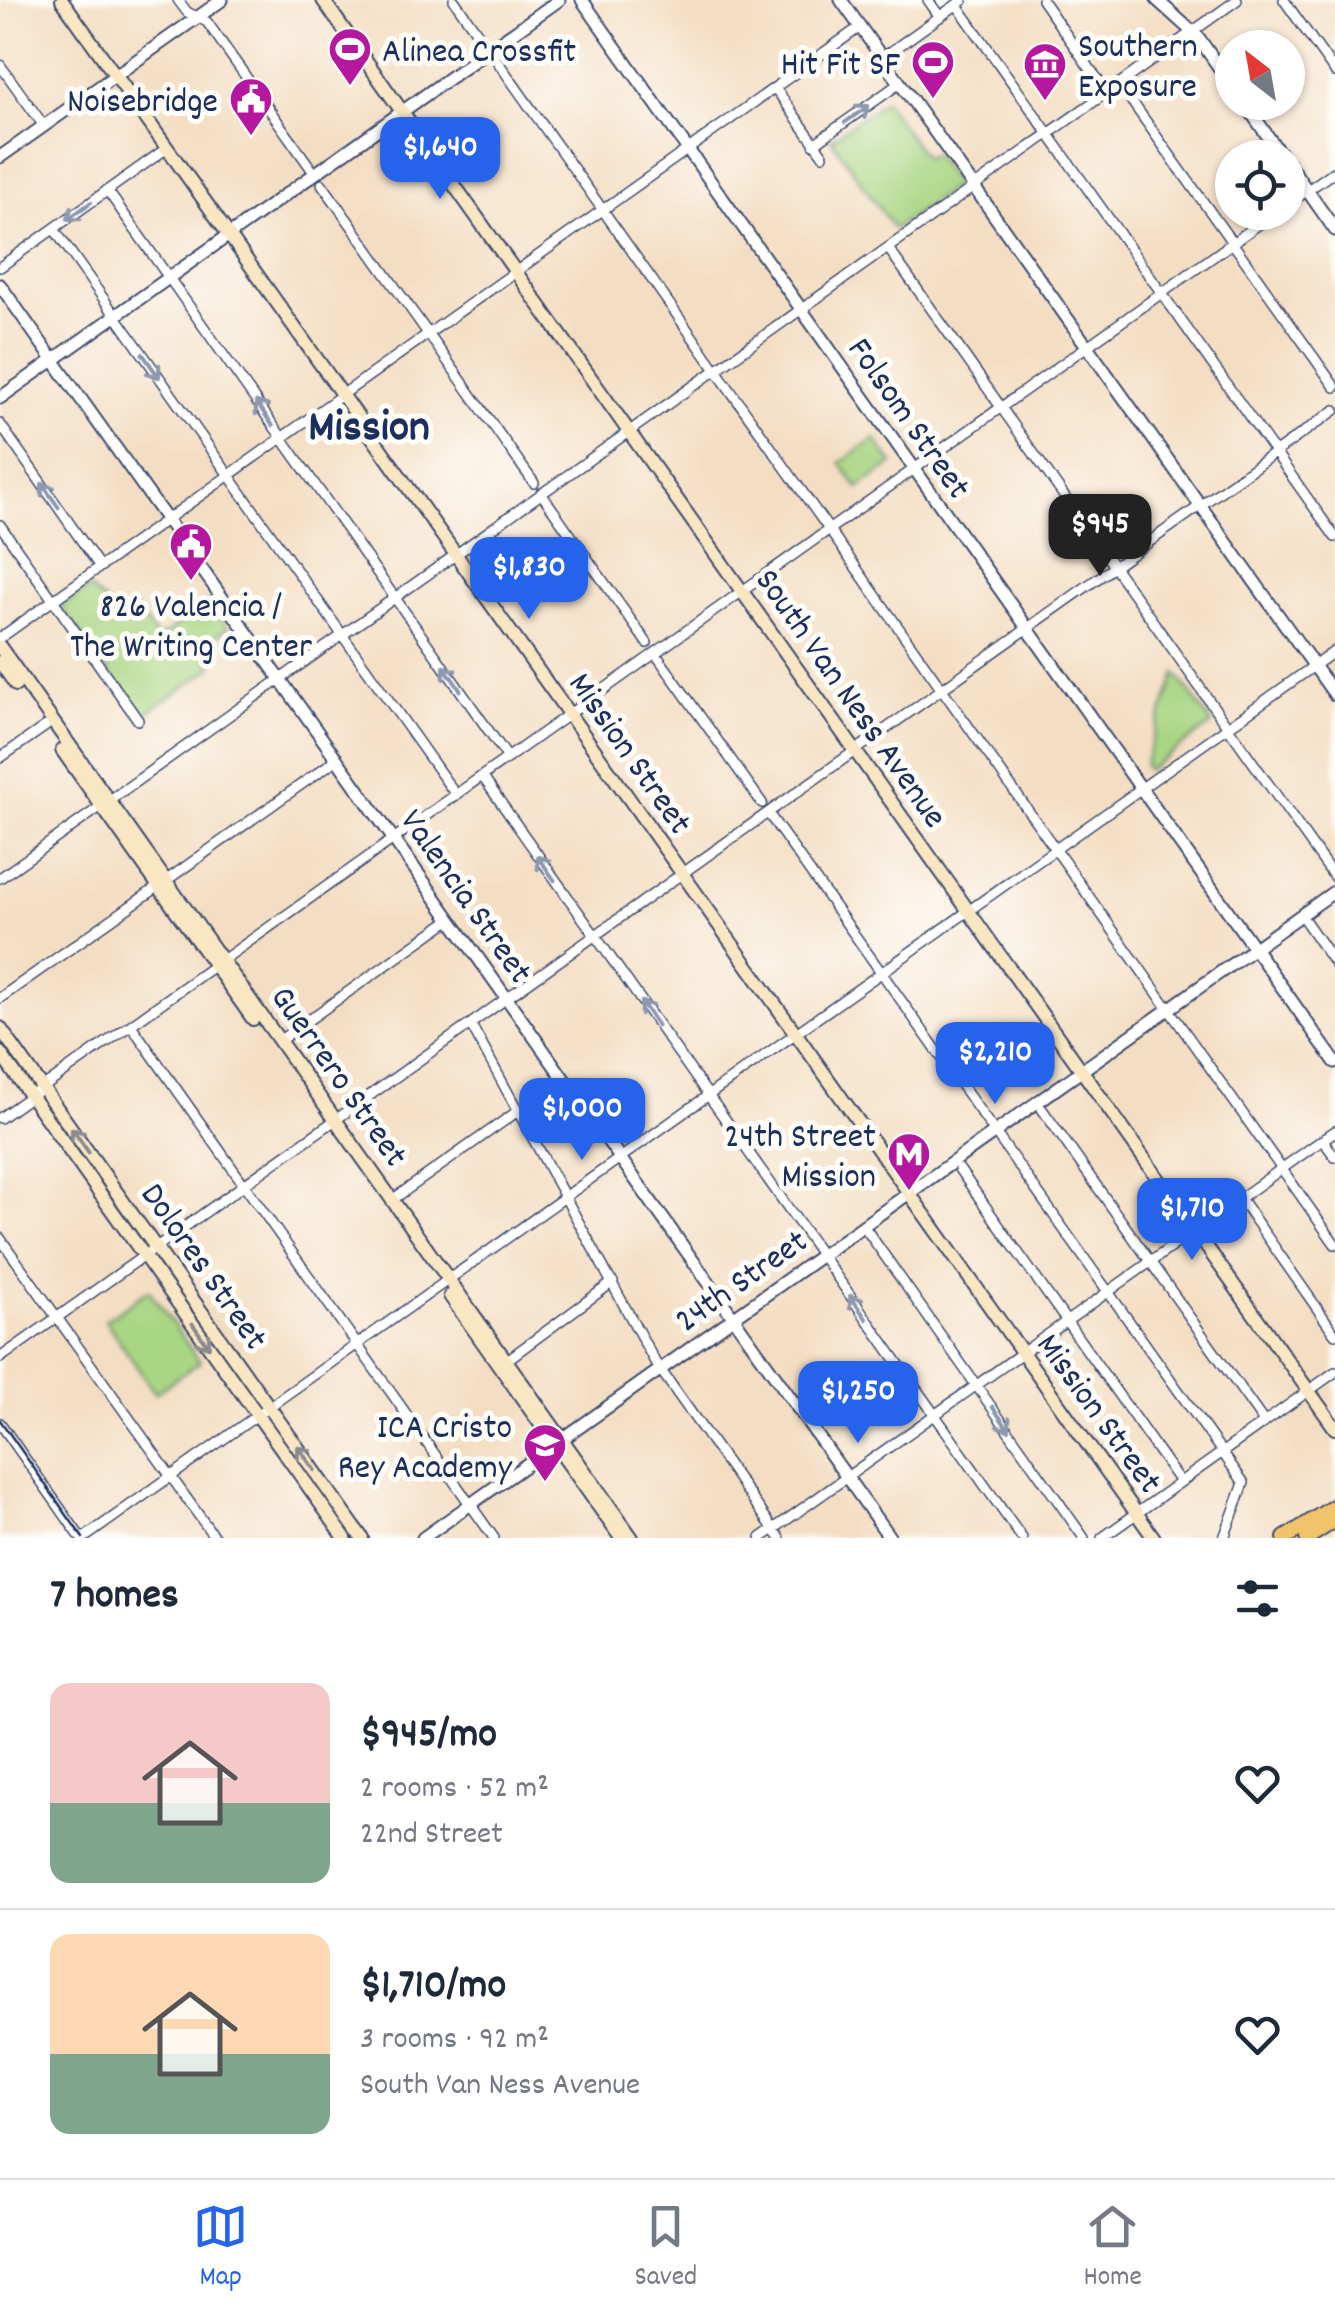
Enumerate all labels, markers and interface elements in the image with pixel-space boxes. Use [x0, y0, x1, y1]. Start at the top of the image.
place label: Southern Exposure [1078, 24, 1198, 114]
sports icon: Alinea Crossfit [327, 26, 373, 87]
place label: Alinea Crossfit [382, 29, 576, 79]
north arrow [1215, 30, 1305, 120]
map controls [1215, 30, 1305, 230]
sports icon: Hit Fit SF [910, 39, 956, 100]
museum icon: Southern Exposure [1022, 41, 1068, 102]
place label: Hit Fit SF [781, 42, 900, 92]
public building icon: Noisebridge [228, 76, 274, 137]
place label: Noisebridge [67, 79, 218, 129]
one-way arrow [843, 104, 871, 125]
pin: $1,640 [359, 117, 521, 202]
text: $1,640 [402, 126, 478, 172]
button: locate [1215, 140, 1305, 230]
one-way arrow [65, 201, 93, 222]
street label: Folsom Street [833, 329, 981, 511]
one-way arrow [140, 352, 161, 379]
district label: Mission [308, 398, 430, 462]
one-way arrow [254, 399, 275, 427]
one-way arrow [40, 482, 61, 510]
pin: $945 [1041, 494, 1159, 579]
text: $945 [1071, 503, 1129, 549]
public building icon: 826 Valencia / The Writing Center [168, 521, 214, 582]
pin: $1,830 [448, 537, 610, 622]
text: $1,830 [492, 546, 566, 592]
street label: South Van Ness Avenue [741, 560, 957, 840]
place label: 826 Valencia / The Writing Center [70, 584, 312, 674]
street label: Mission Street [554, 664, 702, 846]
one-way arrow [441, 665, 462, 692]
street label: Valencia Street [385, 800, 543, 995]
one-way arrow [536, 854, 557, 882]
street label: Guerrero Street [256, 977, 418, 1179]
one-way arrow [639, 1000, 660, 1028]
pin: $2,210 [914, 1022, 1076, 1107]
text: $2,210 [958, 1031, 1032, 1077]
pin: $1,000 [501, 1078, 663, 1163]
text: $1,000 [541, 1087, 623, 1133]
place label: 24th Street Mission [724, 1114, 876, 1204]
one-way arrow [69, 1126, 90, 1154]
metro station icon: 24th Street Mission [886, 1131, 932, 1192]
street label: Dolores Street [126, 1174, 278, 1362]
pin: $1,710 [1111, 1178, 1273, 1263]
text: $1,710 [1159, 1187, 1225, 1233]
street label: 24th Street [666, 1219, 819, 1347]
one-way arrow [848, 1293, 869, 1321]
one-way arrow [190, 1321, 211, 1349]
street label: Mission Street [1022, 1324, 1172, 1506]
pin: $1,250 [777, 1361, 939, 1446]
text: $1,250 [820, 1370, 896, 1416]
place label: ICA Cristo Rey Academy [338, 1405, 513, 1495]
one-way arrow [990, 1405, 1011, 1432]
school or university icon: ICA Cristo Rey Academy [522, 1422, 568, 1483]
one-way arrow [296, 1445, 317, 1473]
text: 7 homes [50, 1568, 179, 1628]
icon: filters [1230, 1571, 1285, 1626]
text: $945/mo [360, 1707, 497, 1767]
icon: home [130, 1723, 250, 1843]
icon: heart [1230, 1756, 1285, 1811]
text: 2 rooms · 52 m² [360, 1767, 549, 1813]
text: 22nd Street [360, 1813, 503, 1859]
text: $1,710/mo [360, 1958, 506, 2018]
icon: home [130, 1974, 250, 2094]
icon: heart [1230, 2007, 1285, 2062]
text: 3 rooms · 92 m² [360, 2018, 549, 2064]
text: South Van Ness Avenue [360, 2064, 640, 2110]
tab: Map [193, 2199, 248, 2299]
tab: Saved [635, 2199, 697, 2299]
tab: Home [1083, 2199, 1142, 2299]

